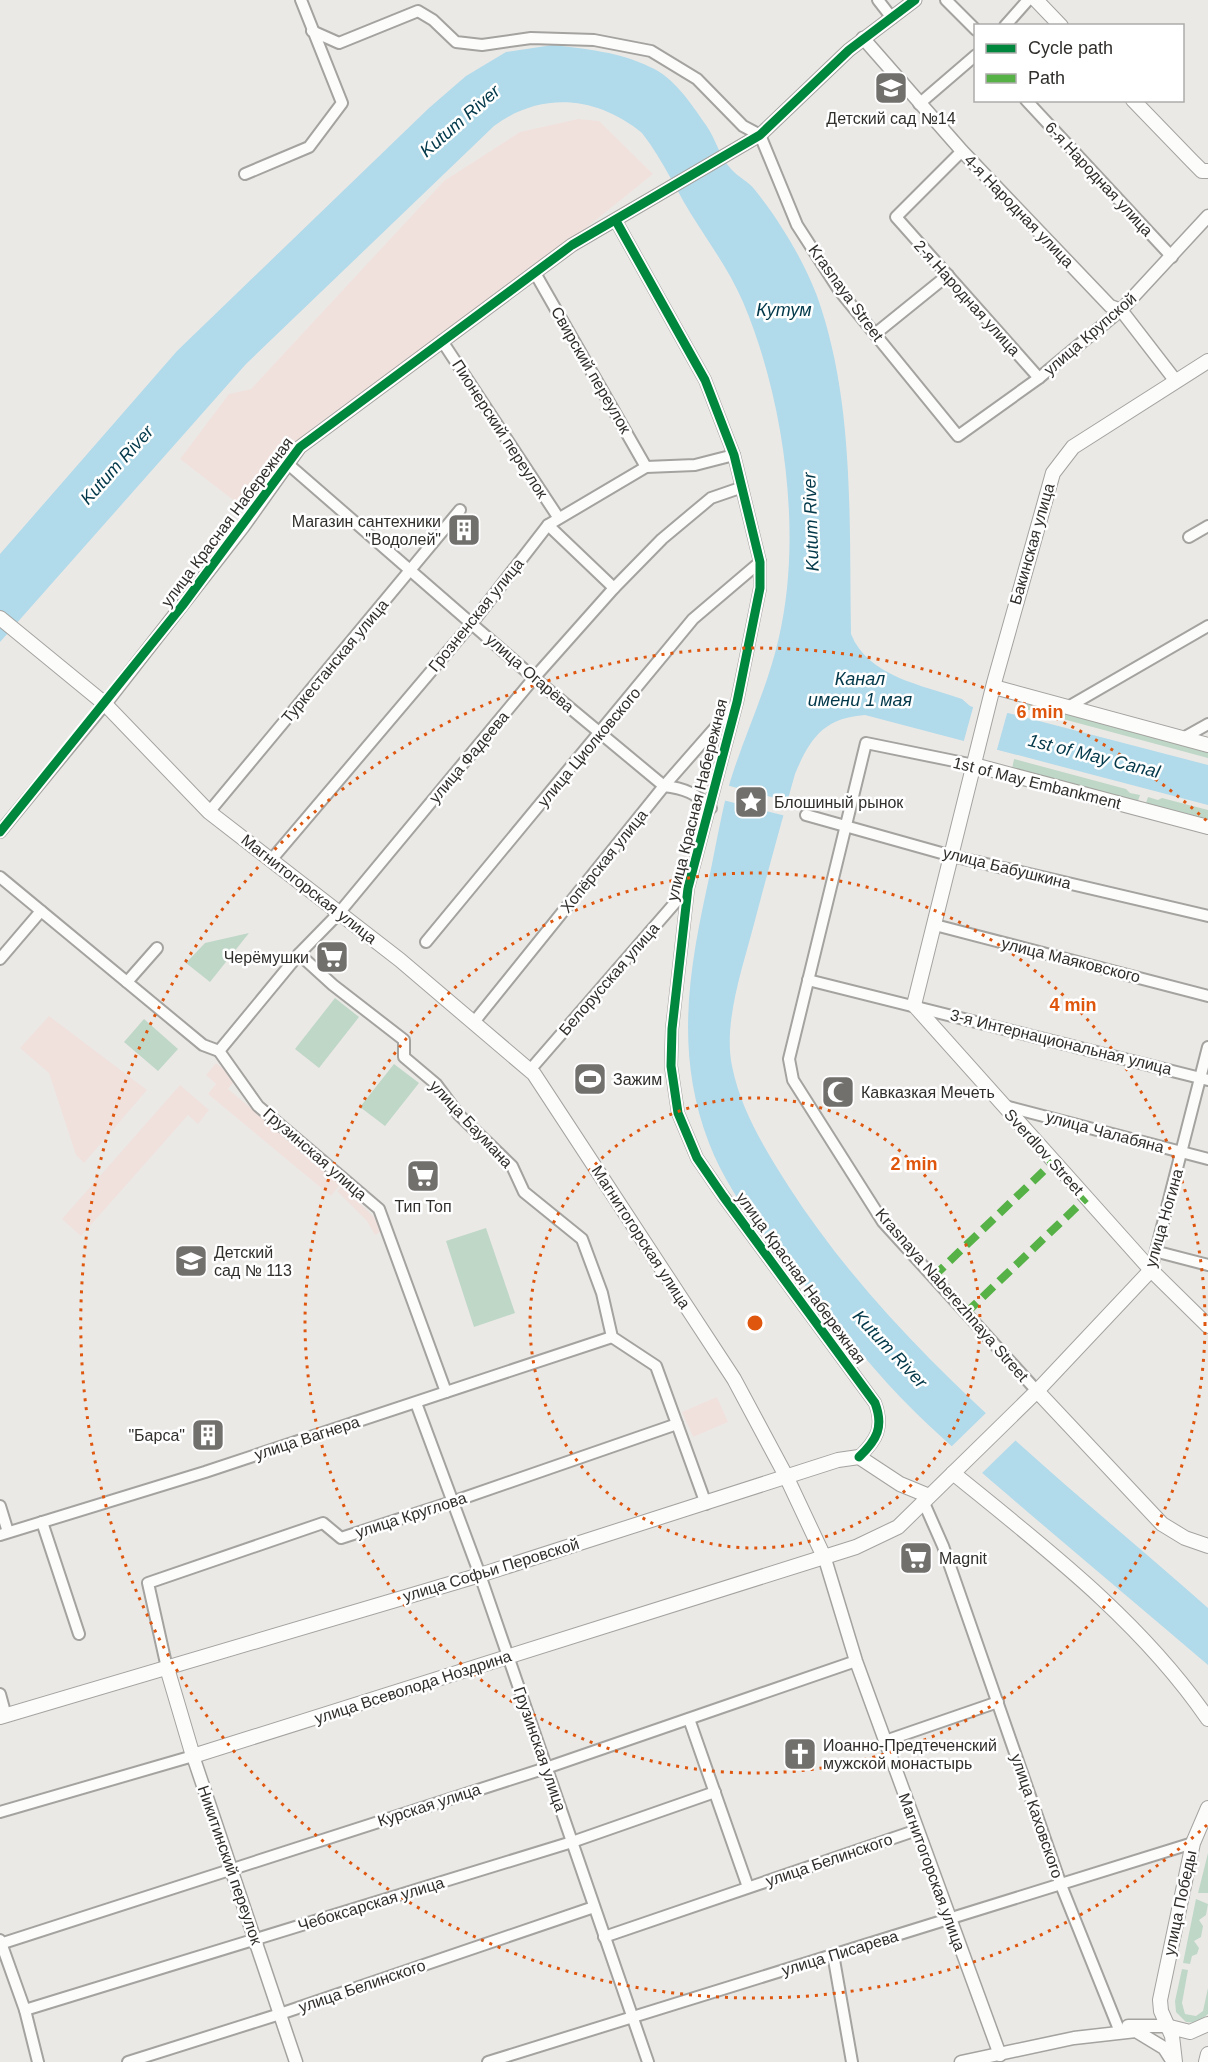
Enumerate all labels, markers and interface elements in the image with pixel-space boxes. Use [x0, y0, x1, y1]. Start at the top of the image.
legend [974, 24, 1184, 102]
text: Cycle path [1028, 38, 1113, 58]
text: Path [1028, 68, 1065, 88]
school or university icon: Детский сад №14 [873, 70, 909, 106]
water label: Kutum River [416, 80, 505, 161]
place label: Детский сад №14 [826, 110, 956, 127]
street label: 6-я Народная улица [1042, 119, 1156, 239]
street label: 4-я Народная улица [961, 151, 1077, 271]
street label: 2-я Народная улица [911, 237, 1023, 359]
street label: Krasnaya Street [805, 242, 887, 345]
street label: улица Крупской [1041, 289, 1139, 379]
water label: Кутум [756, 300, 812, 320]
street label: Свирский переулок [548, 304, 635, 437]
street label: Пионерский переулок [449, 357, 552, 502]
water label: Kutum River [76, 421, 158, 508]
street label: улица Красная Набережная [158, 434, 296, 610]
water label: Kutum River [799, 471, 823, 572]
street label: Бакинская улица [1007, 481, 1057, 607]
building icon: Магазин сантехники "Водолей" [446, 512, 482, 548]
place label: Магазин сантехники "Водолей" [292, 513, 441, 548]
street label: Грозненская улица [425, 555, 527, 675]
street label: Туркестанская улица [278, 596, 392, 726]
street label: улица Огарёва [483, 630, 577, 716]
water label: Канал имени 1 мая [808, 669, 913, 710]
street label: улица Циолковского [534, 684, 644, 810]
street label: улица Красная Набережная [664, 697, 730, 903]
text: 6 min [1016, 702, 1064, 722]
street label: улица Фадеева [426, 708, 512, 806]
water label: 1st of May Canal [1026, 730, 1163, 782]
street label: 1st of May Embankment [951, 754, 1123, 812]
place icon: Блошиный рынок [733, 784, 769, 820]
place label: Блошиный рынок [774, 794, 904, 811]
street label: Хопёрская улица [557, 806, 651, 916]
street label: Магнитогорская улица [238, 831, 380, 947]
street label: улица Бабушкина [941, 844, 1073, 892]
street label: Белорусская улица [556, 919, 662, 1039]
street label: улица Маяковского [1000, 935, 1142, 985]
supermarket icon: Черёмушки [314, 939, 350, 975]
place label: Черёмушки [224, 949, 309, 966]
text: 4 min [1049, 995, 1097, 1015]
street label: 3-я Интернациональная улица [949, 1006, 1174, 1078]
sports icon: Зажим [572, 1061, 608, 1097]
place label: Зажим [613, 1071, 662, 1088]
mosque icon: Кавказкая Мечеть [820, 1074, 856, 1110]
street label: улица Баумана [426, 1077, 516, 1171]
place label: Кавказкая Мечеть [861, 1084, 995, 1101]
street label: Грузинская улица [260, 1105, 370, 1203]
street label: Sverdlov Street [1001, 1106, 1087, 1199]
street label: улица Чалабяна [1044, 1108, 1166, 1156]
text: 2 min [890, 1154, 938, 1174]
supermarket icon: Тип Топ [405, 1158, 441, 1194]
street label: Магнитогорская улица [588, 1162, 694, 1312]
street label: улица Ногина [1142, 1167, 1186, 1269]
street label: улица Красная Набережная [733, 1189, 869, 1367]
place label: Тип Топ [394, 1198, 452, 1215]
street label: Krasnaya Naberezhnaya Street [872, 1205, 1032, 1385]
school or university icon: Детский сад № 113 [173, 1243, 209, 1279]
place label: Детский сад № 113 [214, 1244, 292, 1279]
water label: Kutum River [849, 1306, 932, 1393]
centre of rings [745, 1313, 765, 1333]
street label: улица Вагнера [252, 1413, 362, 1463]
building icon: "Барса" [190, 1417, 226, 1453]
place label: "Барса" [128, 1427, 185, 1444]
street label: улица Круглова [353, 1489, 469, 1541]
street label: улица Софьи Перовской [401, 1535, 581, 1605]
supermarket icon: Magnit [898, 1540, 934, 1576]
place label: Magnit [939, 1550, 988, 1567]
street label: улица Всеволода Ноздрина [313, 1647, 514, 1727]
street label: Грузинская улица [511, 1684, 569, 1814]
church icon: Иоанно-Предтеченский мужской монастырь [782, 1736, 818, 1772]
place label: Иоанно-Предтеченский мужской монастырь [823, 1737, 997, 1772]
street label: улица Каховского [1008, 1752, 1066, 1880]
street label: Курская улица [375, 1780, 483, 1830]
street label: Никитинский переулок [195, 1783, 266, 1948]
street label: Магнитогорская улица [896, 1791, 969, 1953]
street label: улица Белинского [763, 1830, 895, 1890]
street label: улица Победы [1161, 1849, 1199, 1957]
street label: Чебоксарская улица [296, 1874, 446, 1934]
street label: улица Писарева [780, 1927, 900, 1979]
street label: улица Белинского [296, 1956, 428, 2016]

